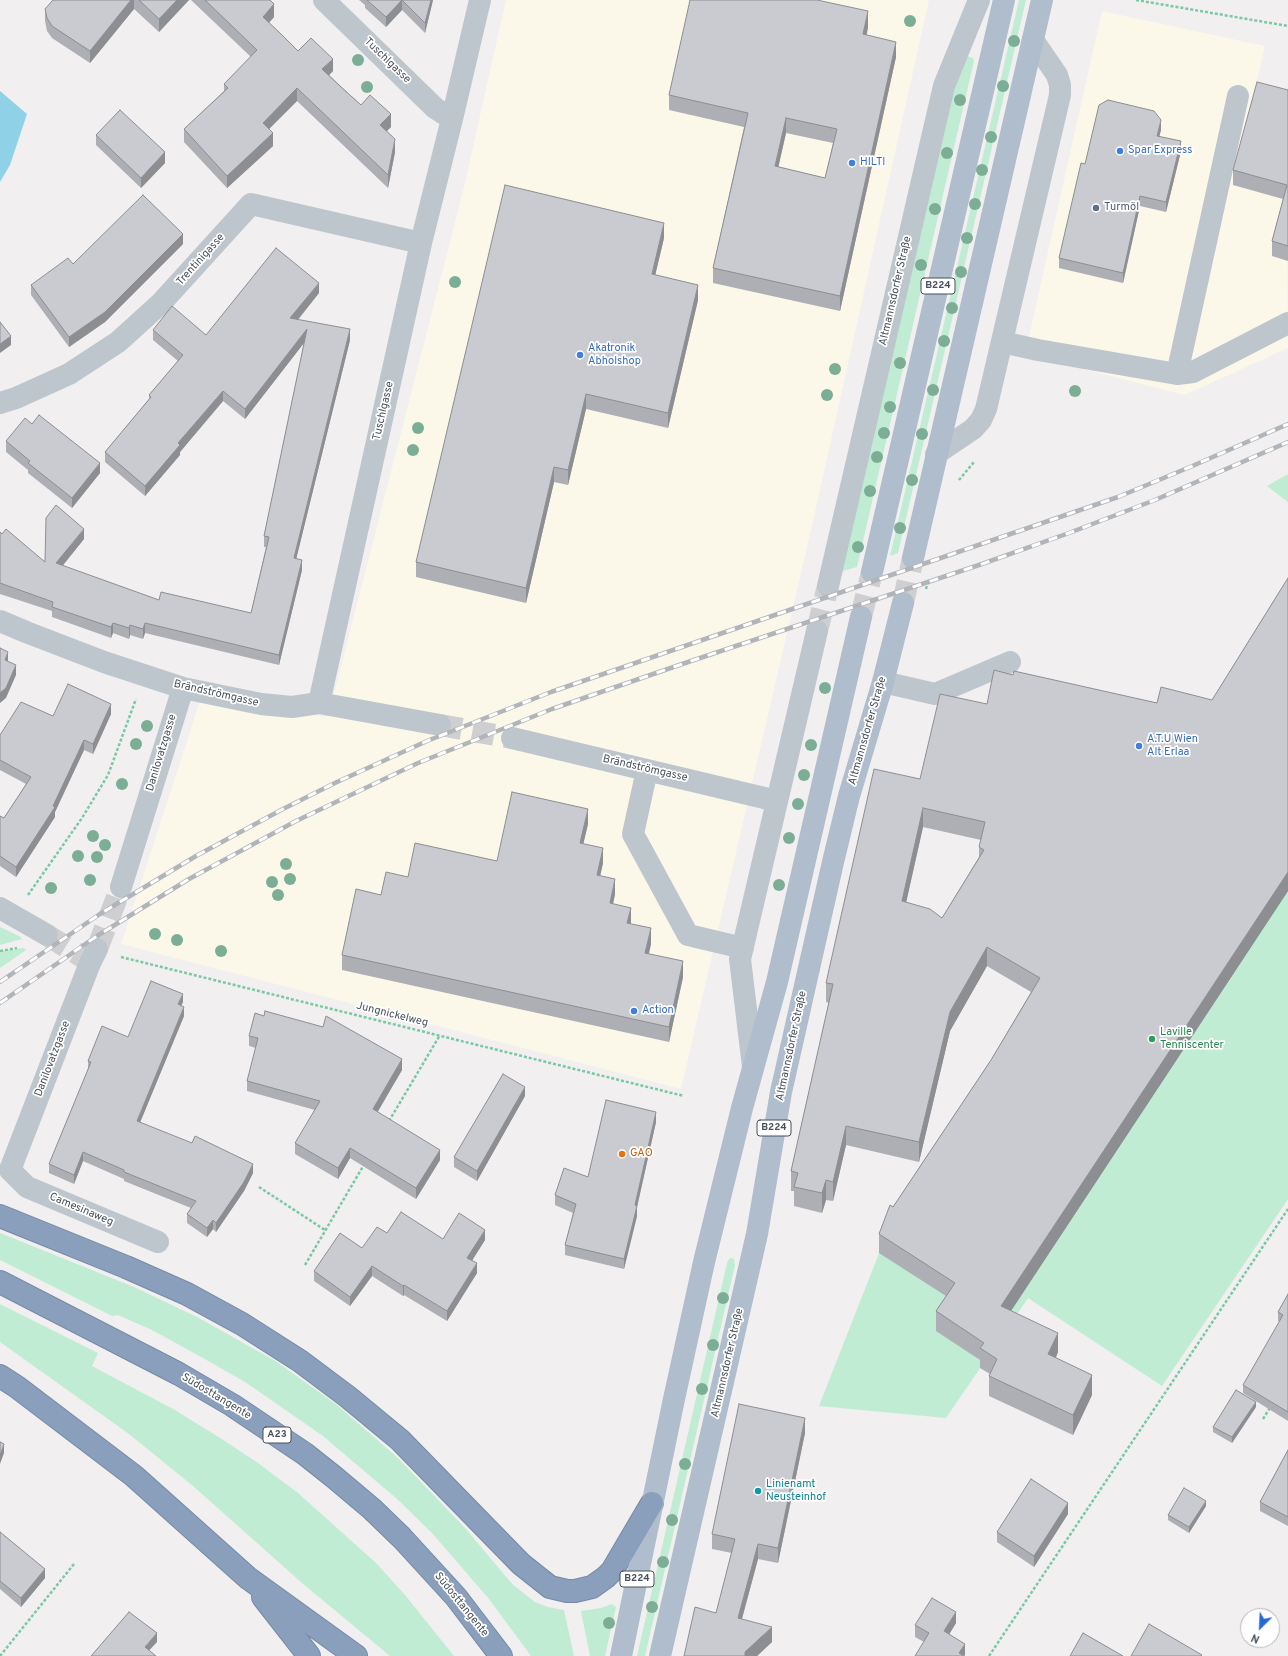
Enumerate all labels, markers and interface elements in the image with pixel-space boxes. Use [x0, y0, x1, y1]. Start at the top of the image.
street label: Tuschlgasse [361, 35, 413, 87]
place label: Spar Express [1128, 144, 1192, 158]
marker: Spar Express [1115, 146, 1125, 156]
place label: HILTI [860, 156, 885, 170]
marker: HILTI [847, 158, 857, 168]
place label: Turmöl [1104, 201, 1139, 215]
marker: Turmöl [1091, 203, 1101, 213]
street label: Trentinigasse [174, 231, 228, 289]
street label: Altmannsdorfer Straße [877, 235, 915, 347]
road number: B224 [921, 278, 955, 294]
place label: Akatronik Abholshop [588, 342, 641, 368]
marker: Akatronik Abholshop [575, 350, 585, 360]
street label: Tuschlgasse [371, 380, 397, 442]
street label: Altmannsdorfer Straße [846, 675, 890, 787]
street label: Brändströmgasse [172, 678, 260, 710]
street label: Danilovatzgasse [144, 713, 180, 793]
place label: A.T.U Wien Alt Erlaa [1147, 733, 1198, 759]
marker: A.T.U Wien Alt Erlaa [1134, 741, 1144, 751]
street label: Brändströmgasse [601, 753, 689, 785]
street label: Altmannsdorfer Straße [774, 990, 810, 1102]
street label: Jungnickelweg [355, 1000, 429, 1030]
place label: Action [642, 1004, 674, 1018]
marker: Action [629, 1006, 639, 1016]
street label: Danilovatzgasse [33, 1019, 73, 1099]
place label: Laville Tenniscenter [1160, 1026, 1224, 1052]
marker: Laville Tenniscenter [1147, 1034, 1157, 1044]
road number: B224 [757, 1120, 791, 1136]
place label: GAO [630, 1147, 653, 1161]
marker: GAO [617, 1149, 627, 1159]
street label: Camesinaweg [47, 1191, 115, 1229]
street label: Altmannsdorfer Straße [709, 1307, 747, 1419]
street label: Südosttangente [179, 1371, 253, 1423]
road number: A23 [263, 1427, 291, 1443]
place label: Linienamt Neusteinhof [766, 1478, 826, 1504]
marker: Linienamt Neusteinhof [753, 1486, 763, 1496]
street label: Südosttangente [431, 1570, 491, 1640]
road number: B224 [620, 1571, 654, 1587]
north arrow [1240, 1608, 1280, 1648]
text: N [1249, 1630, 1262, 1646]

